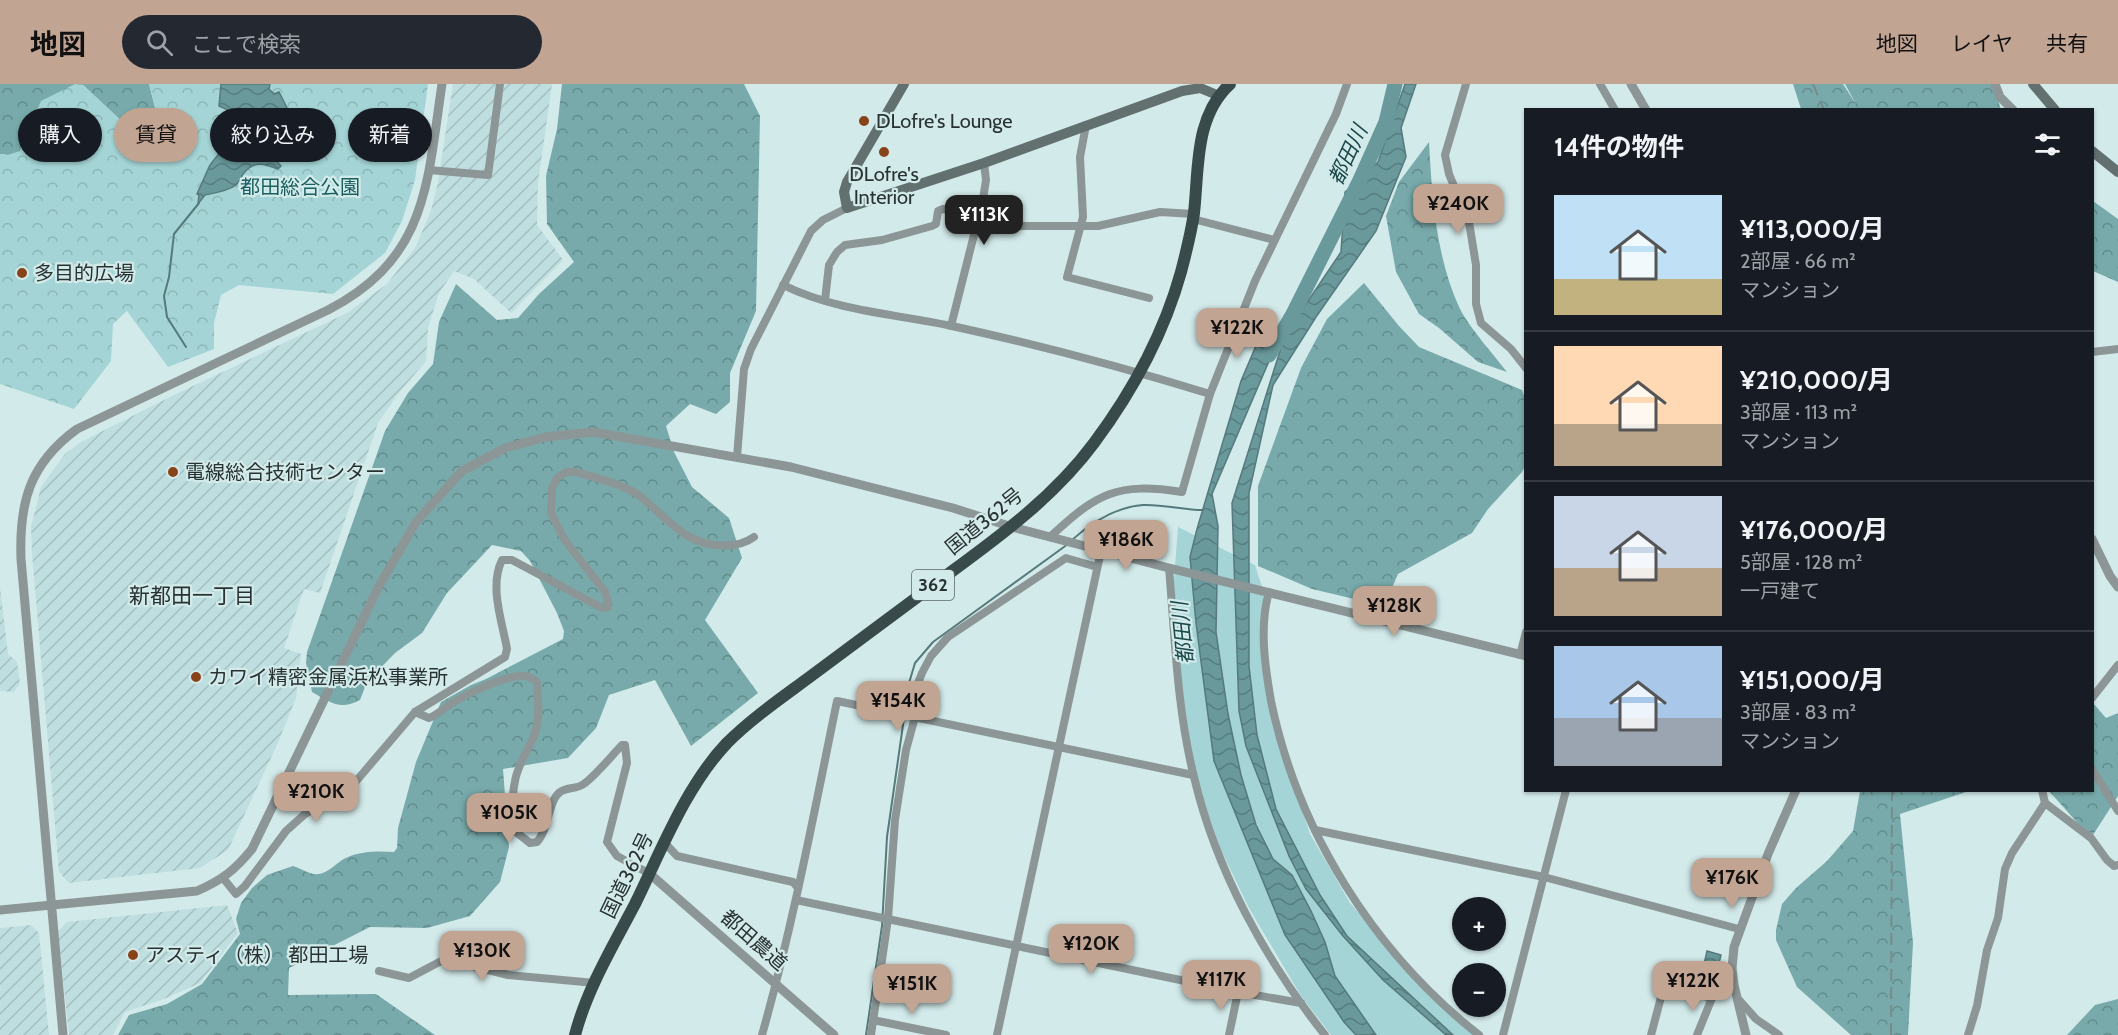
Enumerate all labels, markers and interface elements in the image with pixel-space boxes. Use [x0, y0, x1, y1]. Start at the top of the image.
search box [122, 15, 542, 69]
icon: search [143, 26, 176, 59]
text: 地図 [30, 27, 86, 61]
text: ここで検索 [191, 31, 301, 58]
text: 地図 [1876, 31, 1918, 56]
text: レイヤ [1951, 31, 2013, 56]
text: 共有 [2046, 31, 2088, 56]
chip: 購入 [18, 108, 102, 162]
chip: 賃貸 [114, 108, 198, 162]
chip: 絞り込み [210, 108, 336, 162]
chip: 新着 [348, 108, 432, 162]
place label: DLofre's Lounge [876, 109, 1013, 133]
marker: DLofre's Lounge [857, 114, 871, 128]
water label: 都田川 [1323, 119, 1373, 189]
icon: filters [2031, 128, 2064, 161]
text: 14件の物件 [1554, 131, 1684, 163]
marker: DLofre's Interior [877, 145, 891, 159]
place label: DLofre's Interior [849, 162, 919, 209]
park label: 都田総合公園 [240, 175, 360, 199]
pin: ¥240K [1416, 184, 1500, 235]
text: ¥240K [1427, 191, 1489, 215]
pin: ¥113K [942, 195, 1026, 246]
text: ¥113K [959, 202, 1009, 226]
text: ¥113,000/月 [1740, 213, 1885, 245]
icon: home [1602, 219, 1674, 291]
text: 2部屋 · 66 m² [1740, 249, 1856, 273]
place label: 多目的広場 [34, 261, 134, 285]
marker: 多目的広場 [15, 266, 29, 280]
text: マンション [1740, 278, 1840, 302]
pin: ¥122K [1195, 308, 1279, 359]
text: ¥122K [1210, 315, 1264, 339]
text: ¥210,000/月 [1740, 364, 1893, 396]
icon: home [1602, 370, 1674, 442]
text: 3部屋 · 113 m² [1740, 400, 1857, 424]
text: マンション [1740, 429, 1840, 453]
place label: 電線総合技術センター [185, 460, 385, 484]
marker: 電線総合技術センター [166, 465, 180, 479]
street label: 国道362号 [940, 483, 1028, 559]
text: ¥176,000/月 [1740, 514, 1888, 546]
pin: ¥186K [1084, 520, 1168, 571]
icon: home [1602, 520, 1674, 592]
text: ¥186K [1098, 527, 1154, 551]
text: 5部屋 · 128 m² [1740, 550, 1862, 574]
road number: 362 [912, 570, 954, 600]
text: 一戸建て [1740, 579, 1820, 603]
district label: 新都田一丁目 [129, 583, 255, 608]
pin: ¥128K [1352, 586, 1436, 637]
text: ¥128K [1367, 593, 1421, 617]
water label: 都田川 [1167, 598, 1198, 666]
text: ¥151,000/月 [1740, 664, 1885, 696]
place label: カワイ精密金属浜松事業所 [208, 665, 448, 689]
marker: カワイ精密金属浜松事業所 [189, 670, 203, 684]
icon: home [1602, 670, 1674, 742]
pin: ¥154K [856, 681, 940, 732]
text: ¥154K [870, 688, 926, 712]
text: 3部屋 · 83 m² [1740, 700, 1856, 724]
text: マンション [1740, 729, 1840, 753]
pin: ¥210K [274, 772, 358, 823]
text: ¥210K [288, 779, 344, 803]
pin: ¥105K [467, 793, 551, 844]
text: ¥105K [481, 800, 537, 824]
street label: 国道362号 [596, 828, 658, 922]
pin: ¥176K [1690, 858, 1774, 909]
text: ¥176K [1706, 865, 1759, 889]
map controls [1452, 897, 1506, 1017]
button: + [1452, 897, 1506, 951]
street label: 都田農道 [716, 905, 792, 975]
pin: ¥120K [1049, 924, 1133, 975]
pin: ¥130K [440, 931, 524, 982]
text: ¥120K [1063, 931, 1119, 955]
text: ¥130K [454, 938, 510, 962]
place label: アスティ（株） 都田工場 [145, 943, 368, 967]
marker: アスティ（株） 都田工場 [126, 948, 140, 962]
pin: ¥117K [1179, 960, 1263, 1011]
pin: ¥122K [1651, 961, 1735, 1012]
button: − [1452, 963, 1506, 1017]
pin: ¥151K [870, 964, 954, 1015]
text: ¥117K [1196, 967, 1246, 991]
text: ¥122K [1666, 968, 1720, 992]
text: ¥151K [887, 971, 937, 995]

